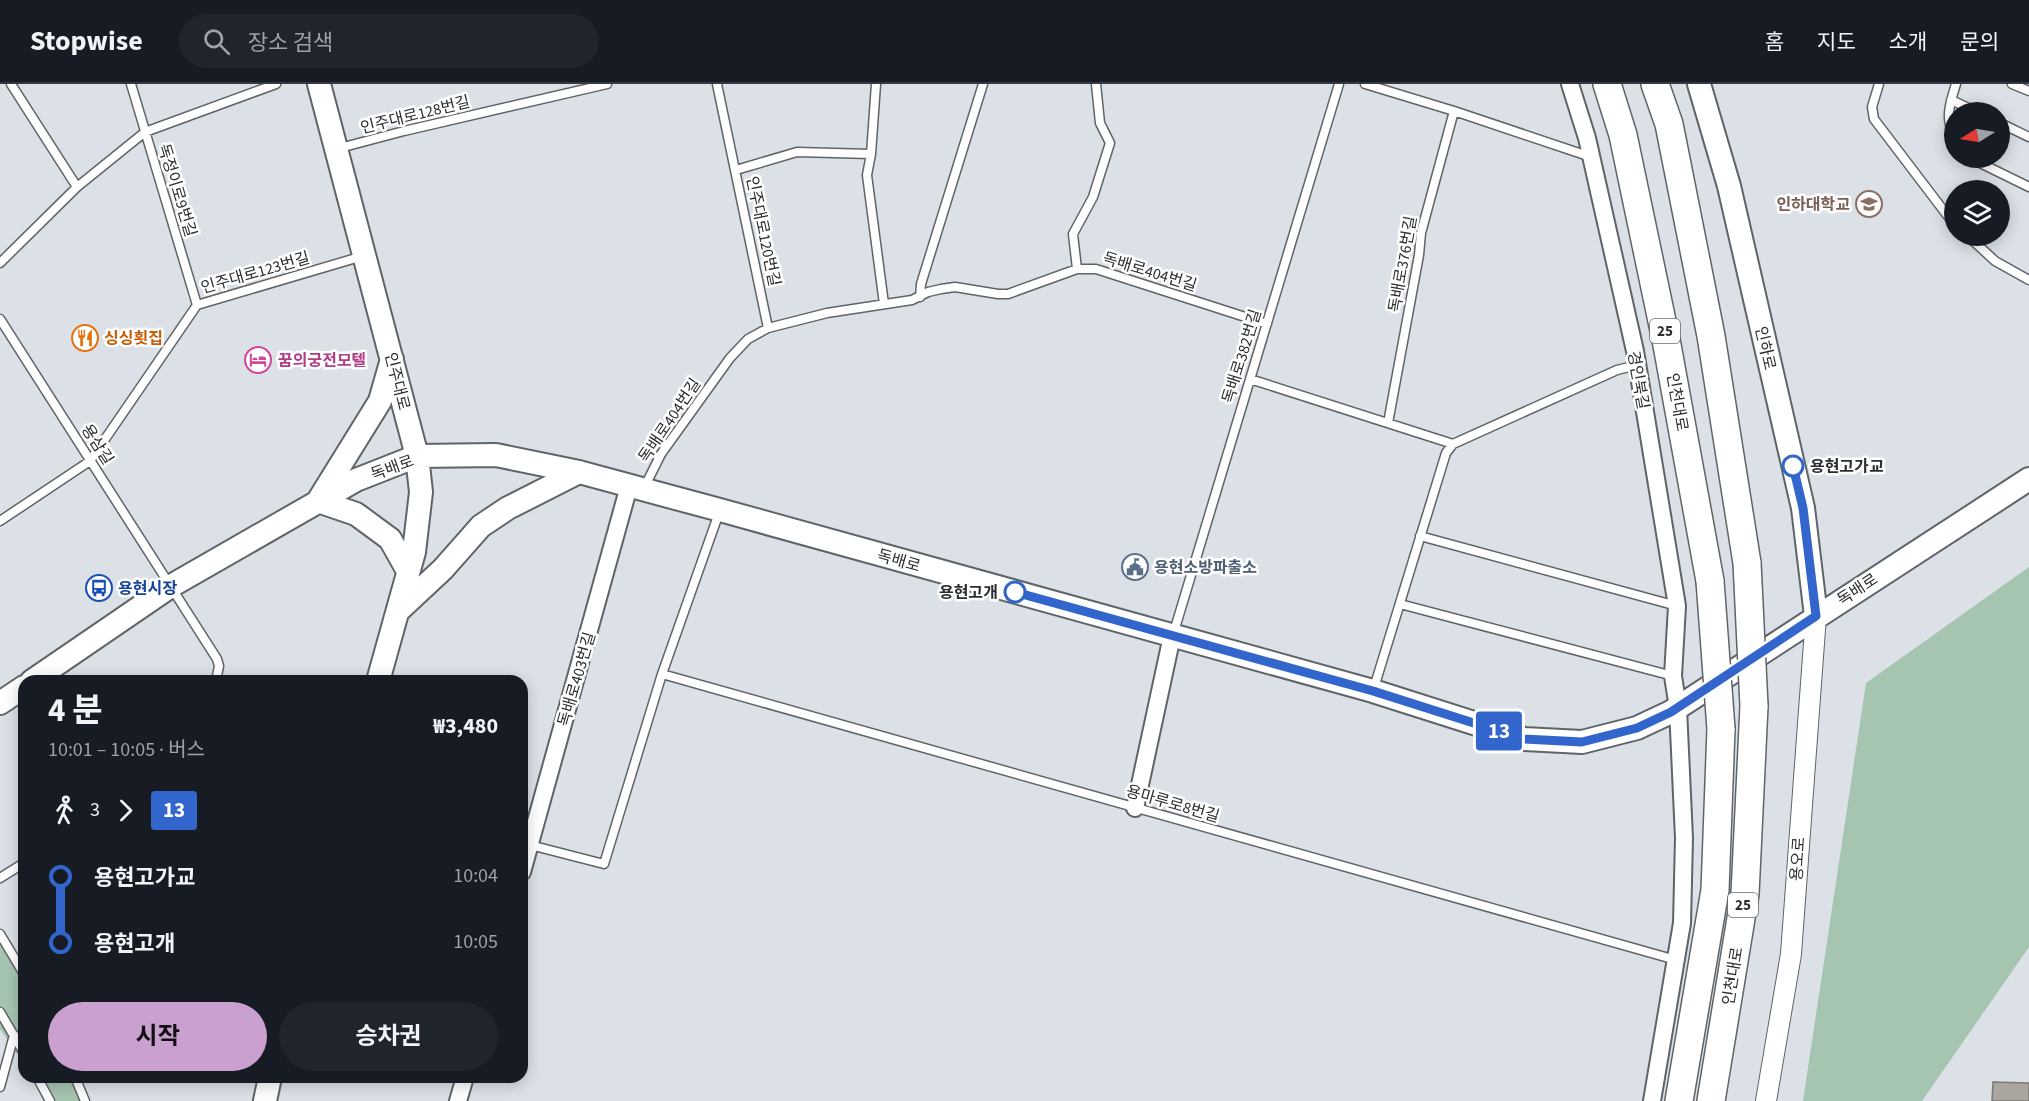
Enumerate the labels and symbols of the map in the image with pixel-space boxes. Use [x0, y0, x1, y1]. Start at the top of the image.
street label: 인주대로128번길 [358, 91, 472, 139]
north arrow [1944, 102, 2010, 168]
street label: 독정이로9번길 [152, 141, 202, 240]
street label: 인주대로120번길 [741, 174, 785, 288]
school or university icon: 인하대학교 [1854, 189, 1884, 219]
place label: 인하대학교 [1776, 194, 1850, 216]
street label: 독배로376번길 [1384, 214, 1422, 314]
street label: 인주대로123번길 [198, 247, 312, 299]
street label: 독배로404번길 [1100, 247, 1200, 297]
street label: 독배로382번길 [1217, 306, 1267, 406]
road number: 25 [1650, 319, 1680, 343]
restaurant icon: 싱싱횟집 [70, 323, 100, 353]
street label: 인하로 [1749, 324, 1781, 372]
place label: 싱싱횟집 [104, 328, 163, 350]
hotel icon: 꿈의궁전모텔 [243, 345, 273, 375]
street label: 경인북길 [1622, 349, 1654, 411]
place label: 꿈의궁전모텔 [278, 350, 366, 372]
street label: 인주대로 [379, 350, 415, 413]
street label: 인천대로 [1661, 371, 1693, 433]
street label: 독배로404번길 [633, 374, 706, 467]
street label: 용삼길 [76, 420, 118, 469]
street label: 독배로 [368, 450, 417, 486]
marker: 용현고가교 [1782, 455, 1804, 477]
place label: 용현고가교 [1810, 456, 1884, 478]
street label: 독배로 [874, 544, 923, 578]
public building icon: 용현소방파출소 [1120, 552, 1150, 582]
place label: 용현소방파출소 [1154, 557, 1257, 579]
street label: 독배로 [1833, 568, 1882, 611]
bus stop icon: 용현시장 [84, 573, 114, 603]
place label: 용현시장 [118, 578, 177, 600]
marker: 용현고개 [1004, 581, 1026, 603]
place label: 용현고개 [939, 582, 998, 604]
street label: 독배로403번길 [553, 629, 601, 729]
line badge: 13 [1472, 712, 1526, 750]
street label: 용마루로8번길 [1123, 780, 1222, 828]
street label: 용오로 [1785, 836, 1811, 882]
road number: 25 [1728, 893, 1758, 917]
street label: 인천대로 [1718, 945, 1749, 1007]

